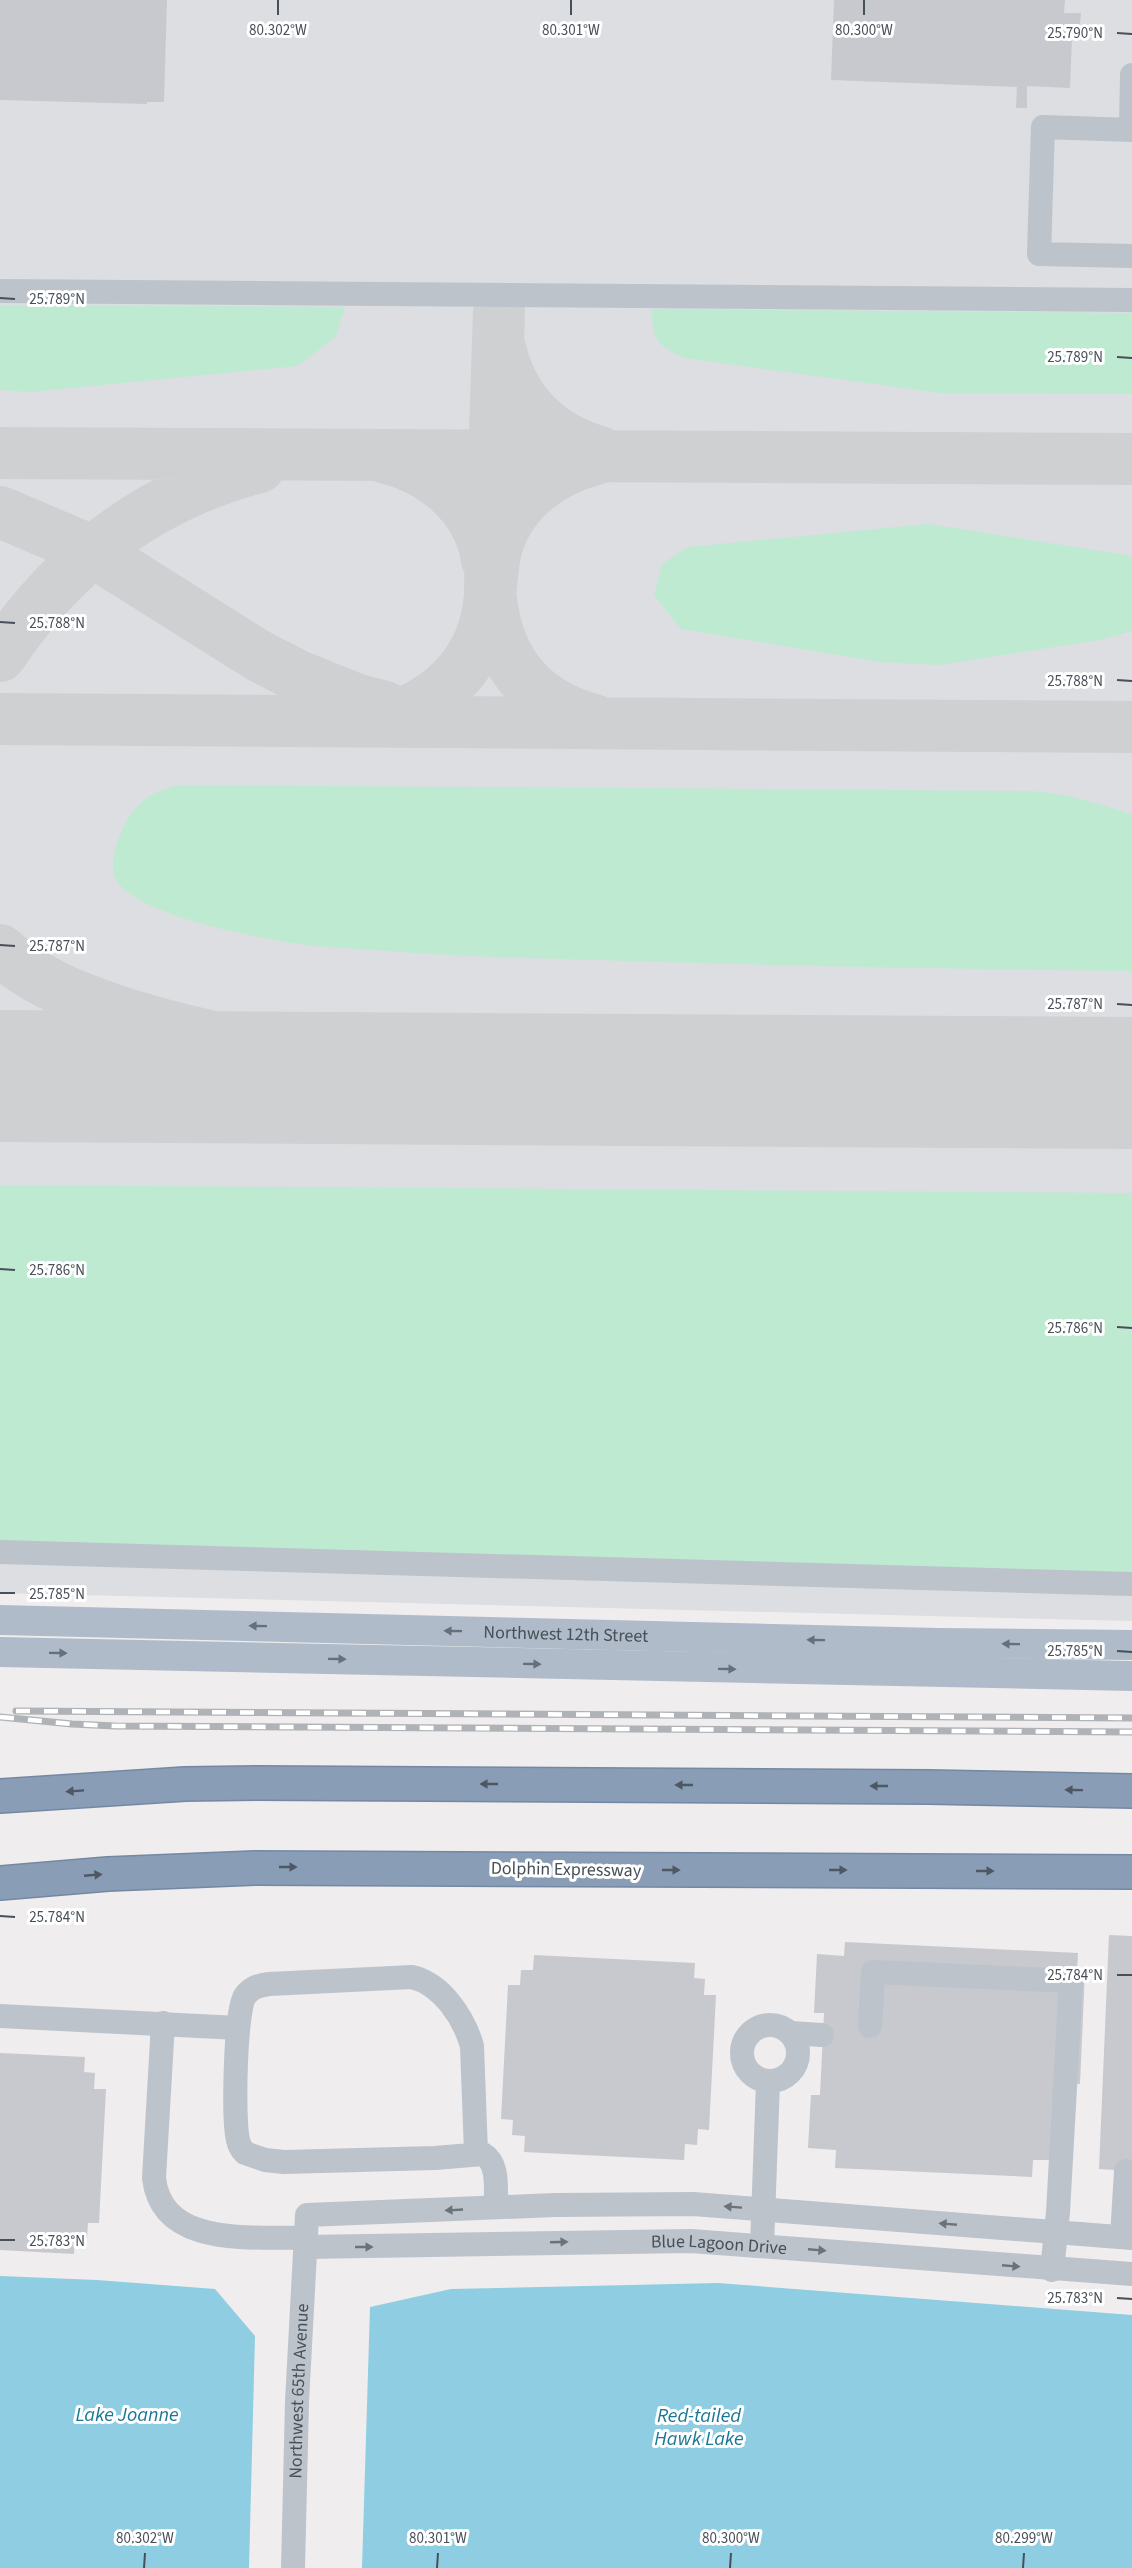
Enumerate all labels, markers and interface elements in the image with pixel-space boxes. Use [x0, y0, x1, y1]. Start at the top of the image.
text: 80.302°W [249, 20, 307, 41]
text: 80.301°W [542, 20, 600, 41]
text: 80.300°W [835, 20, 893, 41]
text: 25.790°N [1047, 23, 1103, 44]
text: 25.789°N [29, 289, 85, 310]
text: 25.789°N [1047, 347, 1103, 368]
text: 25.788°N [29, 613, 85, 634]
text: 25.788°N [1047, 671, 1103, 692]
text: 25.787°N [29, 936, 85, 957]
text: 25.787°N [1047, 994, 1103, 1015]
text: 25.786°N [29, 1260, 85, 1281]
text: 25.786°N [1047, 1318, 1103, 1339]
text: 25.785°N [29, 1584, 85, 1605]
street label: Northwest 12th Street [483, 1620, 649, 1649]
one-way arrow [248, 1622, 267, 1631]
one-way arrow [443, 1626, 462, 1636]
one-way arrow [806, 1635, 825, 1645]
one-way arrow [1001, 1639, 1020, 1648]
text: 25.785°N [1047, 1641, 1103, 1662]
one-way arrow [49, 1648, 68, 1658]
one-way arrow [328, 1655, 347, 1664]
one-way arrow [523, 1659, 542, 1669]
one-way arrow [718, 1664, 737, 1674]
one-way arrow [479, 1779, 498, 1789]
one-way arrow [674, 1780, 693, 1790]
one-way arrow [869, 1782, 888, 1791]
one-way arrow [1064, 1785, 1083, 1794]
one-way arrow [66, 1786, 85, 1796]
street label: Dolphin Expressway [491, 1856, 642, 1883]
one-way arrow [278, 1863, 297, 1872]
one-way arrow [662, 1865, 681, 1874]
one-way arrow [829, 1865, 848, 1875]
one-way arrow [976, 1866, 995, 1876]
one-way arrow [83, 1870, 102, 1880]
text: 25.784°N [29, 1907, 85, 1928]
text: 25.784°N [1047, 1965, 1103, 1986]
one-way arrow [723, 2202, 742, 2211]
one-way arrow [444, 2205, 463, 2214]
one-way arrow [939, 2219, 958, 2228]
street label: Blue Lagoon Drive [651, 2229, 788, 2261]
text: 25.783°N [29, 2231, 85, 2252]
one-way arrow [549, 2238, 568, 2247]
one-way arrow [354, 2242, 373, 2252]
one-way arrow [807, 2245, 826, 2255]
one-way arrow [1001, 2262, 1020, 2271]
text: 25.783°N [1047, 2288, 1103, 2309]
street label: Northwest 65th Avenue [283, 2303, 315, 2479]
water label: Lake Joanne [75, 2401, 179, 2429]
water label: Red-tailed Hawk Lake [654, 2402, 744, 2453]
text: 80.302°W [116, 2528, 174, 2549]
text: 80.301°W [409, 2528, 467, 2549]
text: 80.300°W [702, 2528, 760, 2549]
text: 80.299°W [995, 2528, 1053, 2549]

